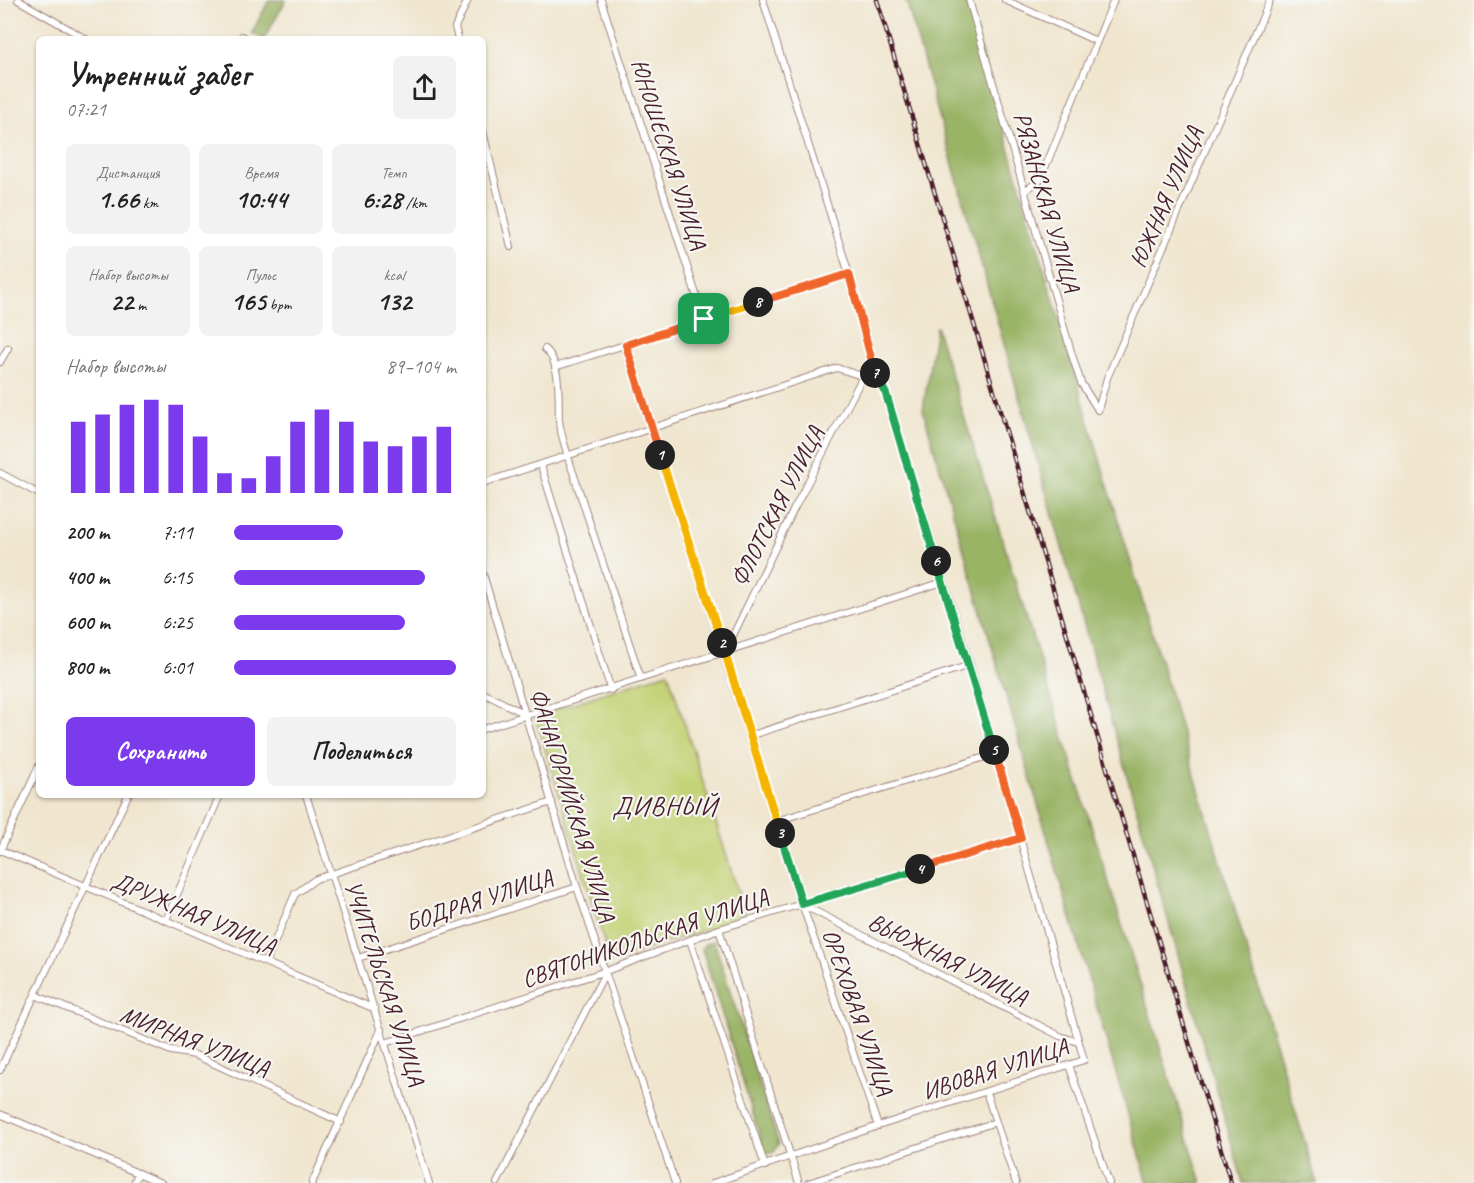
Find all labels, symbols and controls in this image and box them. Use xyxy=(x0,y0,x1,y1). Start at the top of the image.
text: Утренний забег xyxy=(66,53,250,95)
street label: ЮНОШЕСКАЯ УЛИЦА xyxy=(624,55,714,254)
button: share xyxy=(393,56,456,119)
text: 07:21 xyxy=(66,97,106,122)
street label: РЯЗАНСКАЯ УЛИЦА xyxy=(1007,109,1087,296)
street label: ЮЖНАЯ УЛИЦА xyxy=(1123,121,1210,272)
text: Дистанция xyxy=(96,163,160,183)
text: Время xyxy=(244,163,278,183)
text: Темп xyxy=(381,163,407,183)
text: 1.66 xyxy=(98,183,139,216)
text: 10:44 xyxy=(235,183,287,216)
text: 6:28 xyxy=(361,183,402,216)
text: km xyxy=(139,193,158,213)
text: /km xyxy=(402,193,427,213)
text: Набор высоты xyxy=(88,265,168,285)
text: Пульс xyxy=(246,265,276,285)
text: kcal xyxy=(383,265,405,285)
text: 22 xyxy=(110,285,133,318)
text: 165 xyxy=(230,285,266,318)
text: 132 xyxy=(376,285,412,318)
pin: 8 xyxy=(743,287,773,317)
text: 8 xyxy=(754,292,762,312)
pin xyxy=(678,293,729,344)
text: m xyxy=(133,295,146,315)
text: bpm xyxy=(266,295,292,315)
icon: arrive xyxy=(687,302,720,335)
text: Набор высоты xyxy=(66,354,165,379)
text: 89–104 m xyxy=(386,354,456,379)
pin: 7 xyxy=(860,358,890,388)
text: 7 xyxy=(871,363,879,383)
street label: ФЛОТСКАЯ УЛИЦА xyxy=(724,420,831,591)
pin: 1 xyxy=(645,440,675,470)
text: 1 xyxy=(656,445,664,465)
text: 200 m xyxy=(66,520,109,545)
text: 7:11 xyxy=(162,520,193,545)
pin: 6 xyxy=(921,546,951,576)
text: 6 xyxy=(932,551,940,571)
text: 400 m xyxy=(66,565,109,590)
text: 6:15 xyxy=(162,565,193,590)
text: 600 m xyxy=(66,610,110,635)
text: 6:25 xyxy=(162,610,193,635)
pin: 2 xyxy=(707,628,737,658)
text: 2 xyxy=(718,633,726,653)
text: 800 m xyxy=(66,655,109,680)
text: 6:01 xyxy=(162,655,193,680)
street label: ФАНАГОРИЙСКАЯ УЛИЦА xyxy=(523,685,623,926)
button: Сохранить xyxy=(66,717,255,786)
button: Поделиться xyxy=(267,717,456,786)
pin: 5 xyxy=(979,735,1009,765)
text: 5 xyxy=(991,740,997,760)
district label: ДИВНЫЙ xyxy=(612,790,721,823)
pin: 3 xyxy=(765,818,795,848)
text: 3 xyxy=(776,823,784,843)
pin: 4 xyxy=(905,854,935,884)
text: 4 xyxy=(916,859,924,879)
street label: БОДРАЯ УЛИЦА xyxy=(402,862,557,938)
street label: ДРУЖНАЯ УЛИЦА xyxy=(108,865,281,961)
street label: УЧИТЕЛЬСКАЯ УЛИЦА xyxy=(338,877,432,1090)
street label: СВЯТОНИКОЛЬСКАЯ УЛИЦА xyxy=(518,881,773,994)
street label: ВЬЮЖНАЯ УЛИЦА xyxy=(863,906,1034,1013)
street label: ОРЕХОВАЯ УЛИЦА xyxy=(816,925,901,1100)
street label: МИРНАЯ УЛИЦА xyxy=(116,999,275,1083)
street label: ИВОВАЯ УЛИЦА xyxy=(918,1031,1073,1107)

